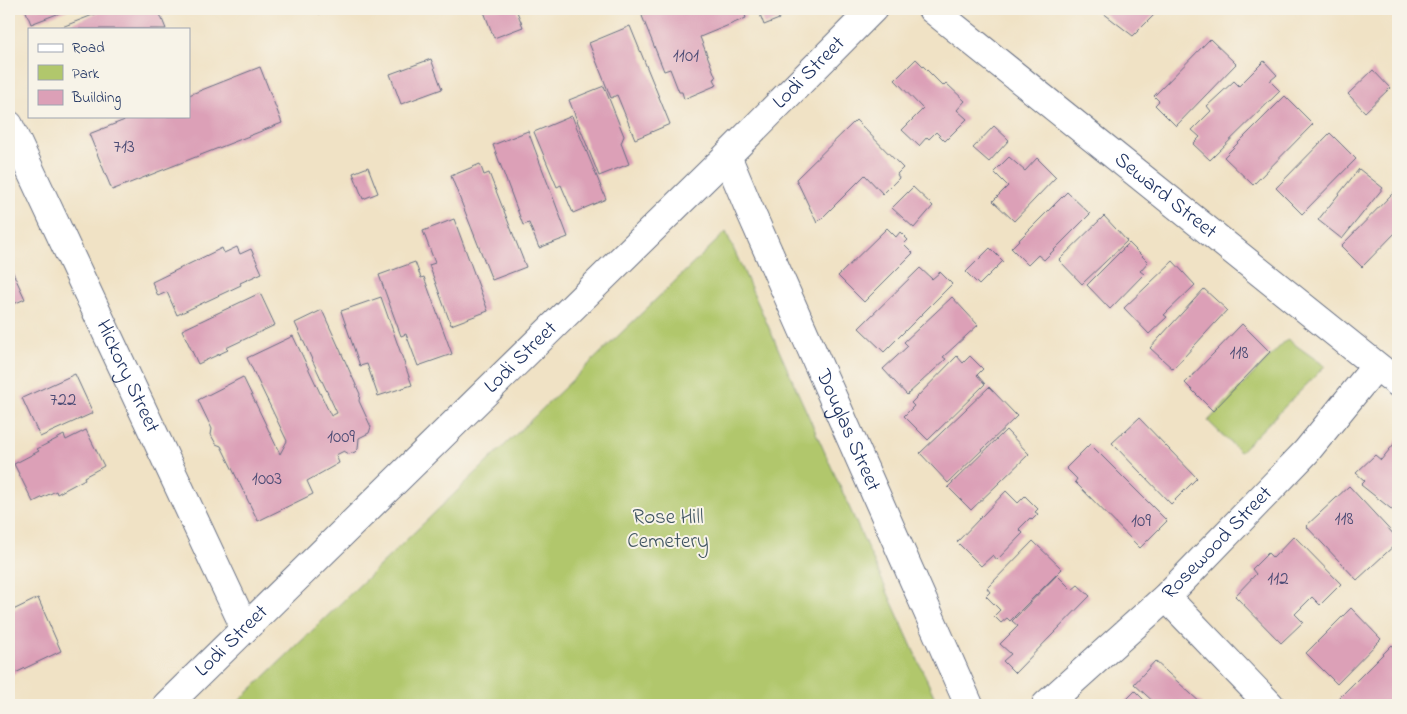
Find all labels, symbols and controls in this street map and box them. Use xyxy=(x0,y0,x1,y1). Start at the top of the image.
legend xyxy=(28,28,190,118)
street label: Lodi Street xyxy=(766,30,853,117)
text: Road xyxy=(72,37,105,59)
house number: 1101 xyxy=(673,43,699,70)
text: Park xyxy=(72,63,100,85)
text: Building xyxy=(71,87,121,110)
house number: 713 xyxy=(113,134,135,161)
street label: Seward Street xyxy=(1107,145,1223,247)
street label: Hickory Street xyxy=(88,315,167,438)
street label: Lodi Street xyxy=(478,315,565,401)
house number: 118 xyxy=(1229,340,1249,367)
street label: Douglas Street xyxy=(807,364,888,497)
house number: 722 xyxy=(50,387,76,414)
house number: 1009 xyxy=(327,424,355,451)
house number: 1003 xyxy=(252,466,282,493)
street label: Rosewood Street xyxy=(1156,480,1280,607)
park label: Rose Hill Cemetery xyxy=(627,503,709,559)
house number: 118 xyxy=(1334,506,1354,533)
house number: 109 xyxy=(1131,508,1151,535)
house number: 112 xyxy=(1267,566,1289,593)
street label: Lodi Street xyxy=(188,598,276,684)

